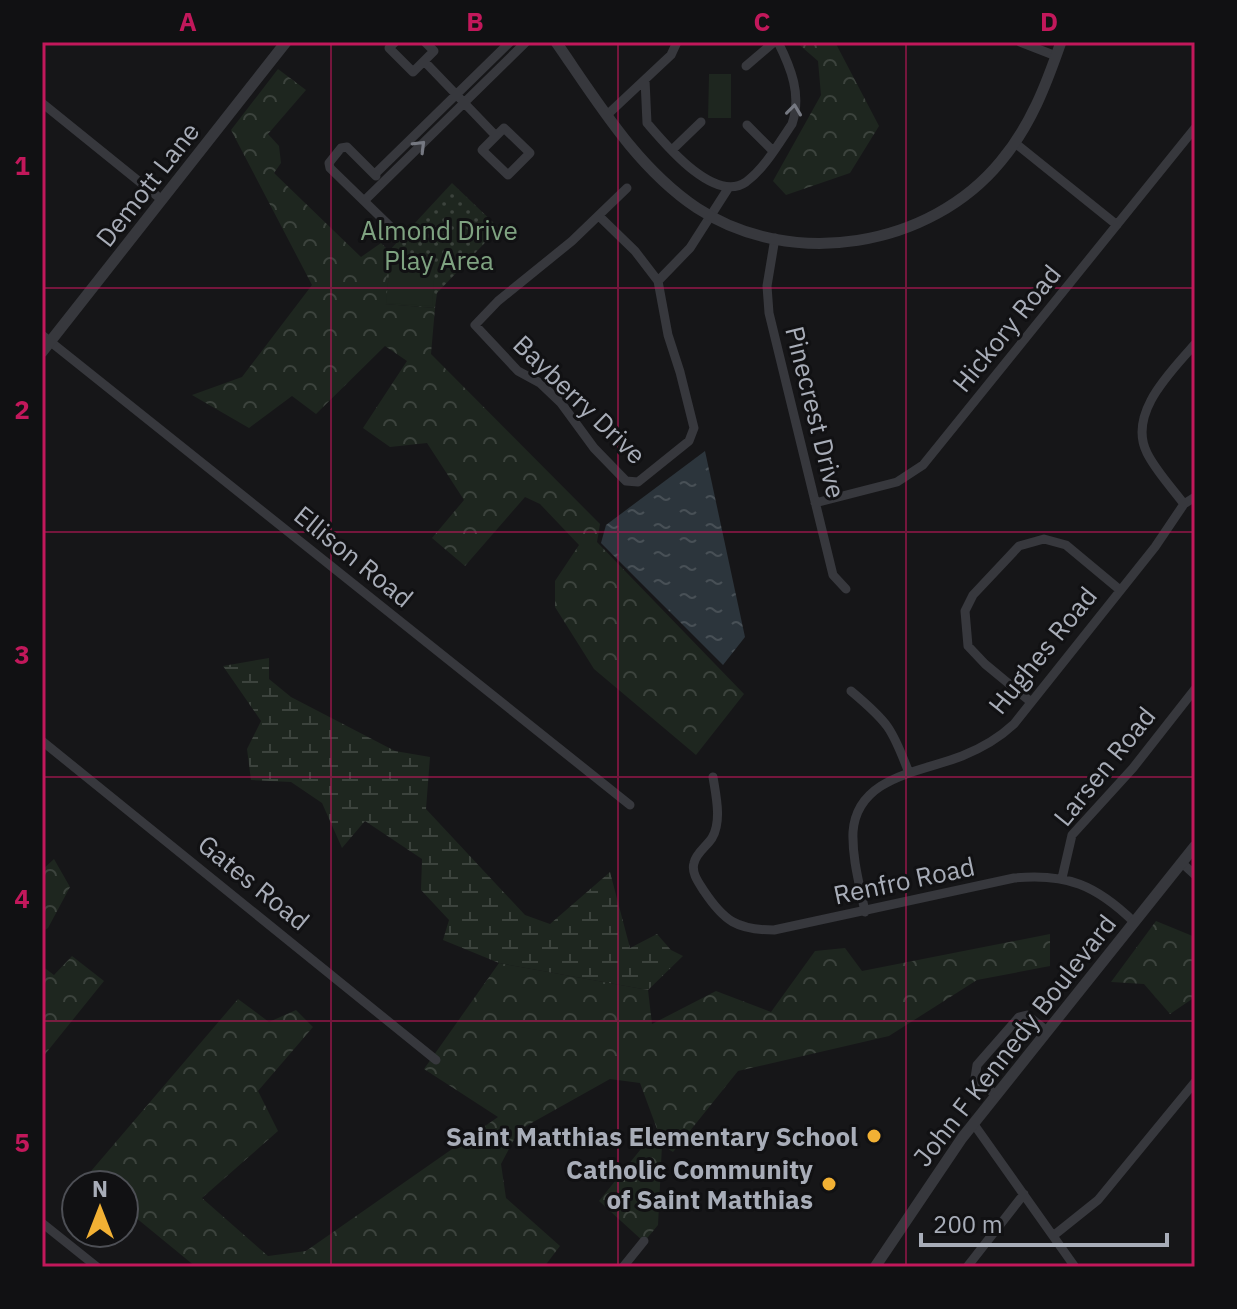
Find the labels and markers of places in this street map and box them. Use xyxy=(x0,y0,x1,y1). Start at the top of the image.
place label: Saint Matthias Elementary School xyxy=(446,1119,858,1153)
marker: Saint Matthias Elementary School xyxy=(865,1127,883,1145)
place label: Catholic Community of Saint Matthias xyxy=(566,1152,813,1216)
marker: Catholic Community of Saint Matthias xyxy=(820,1175,838,1193)

